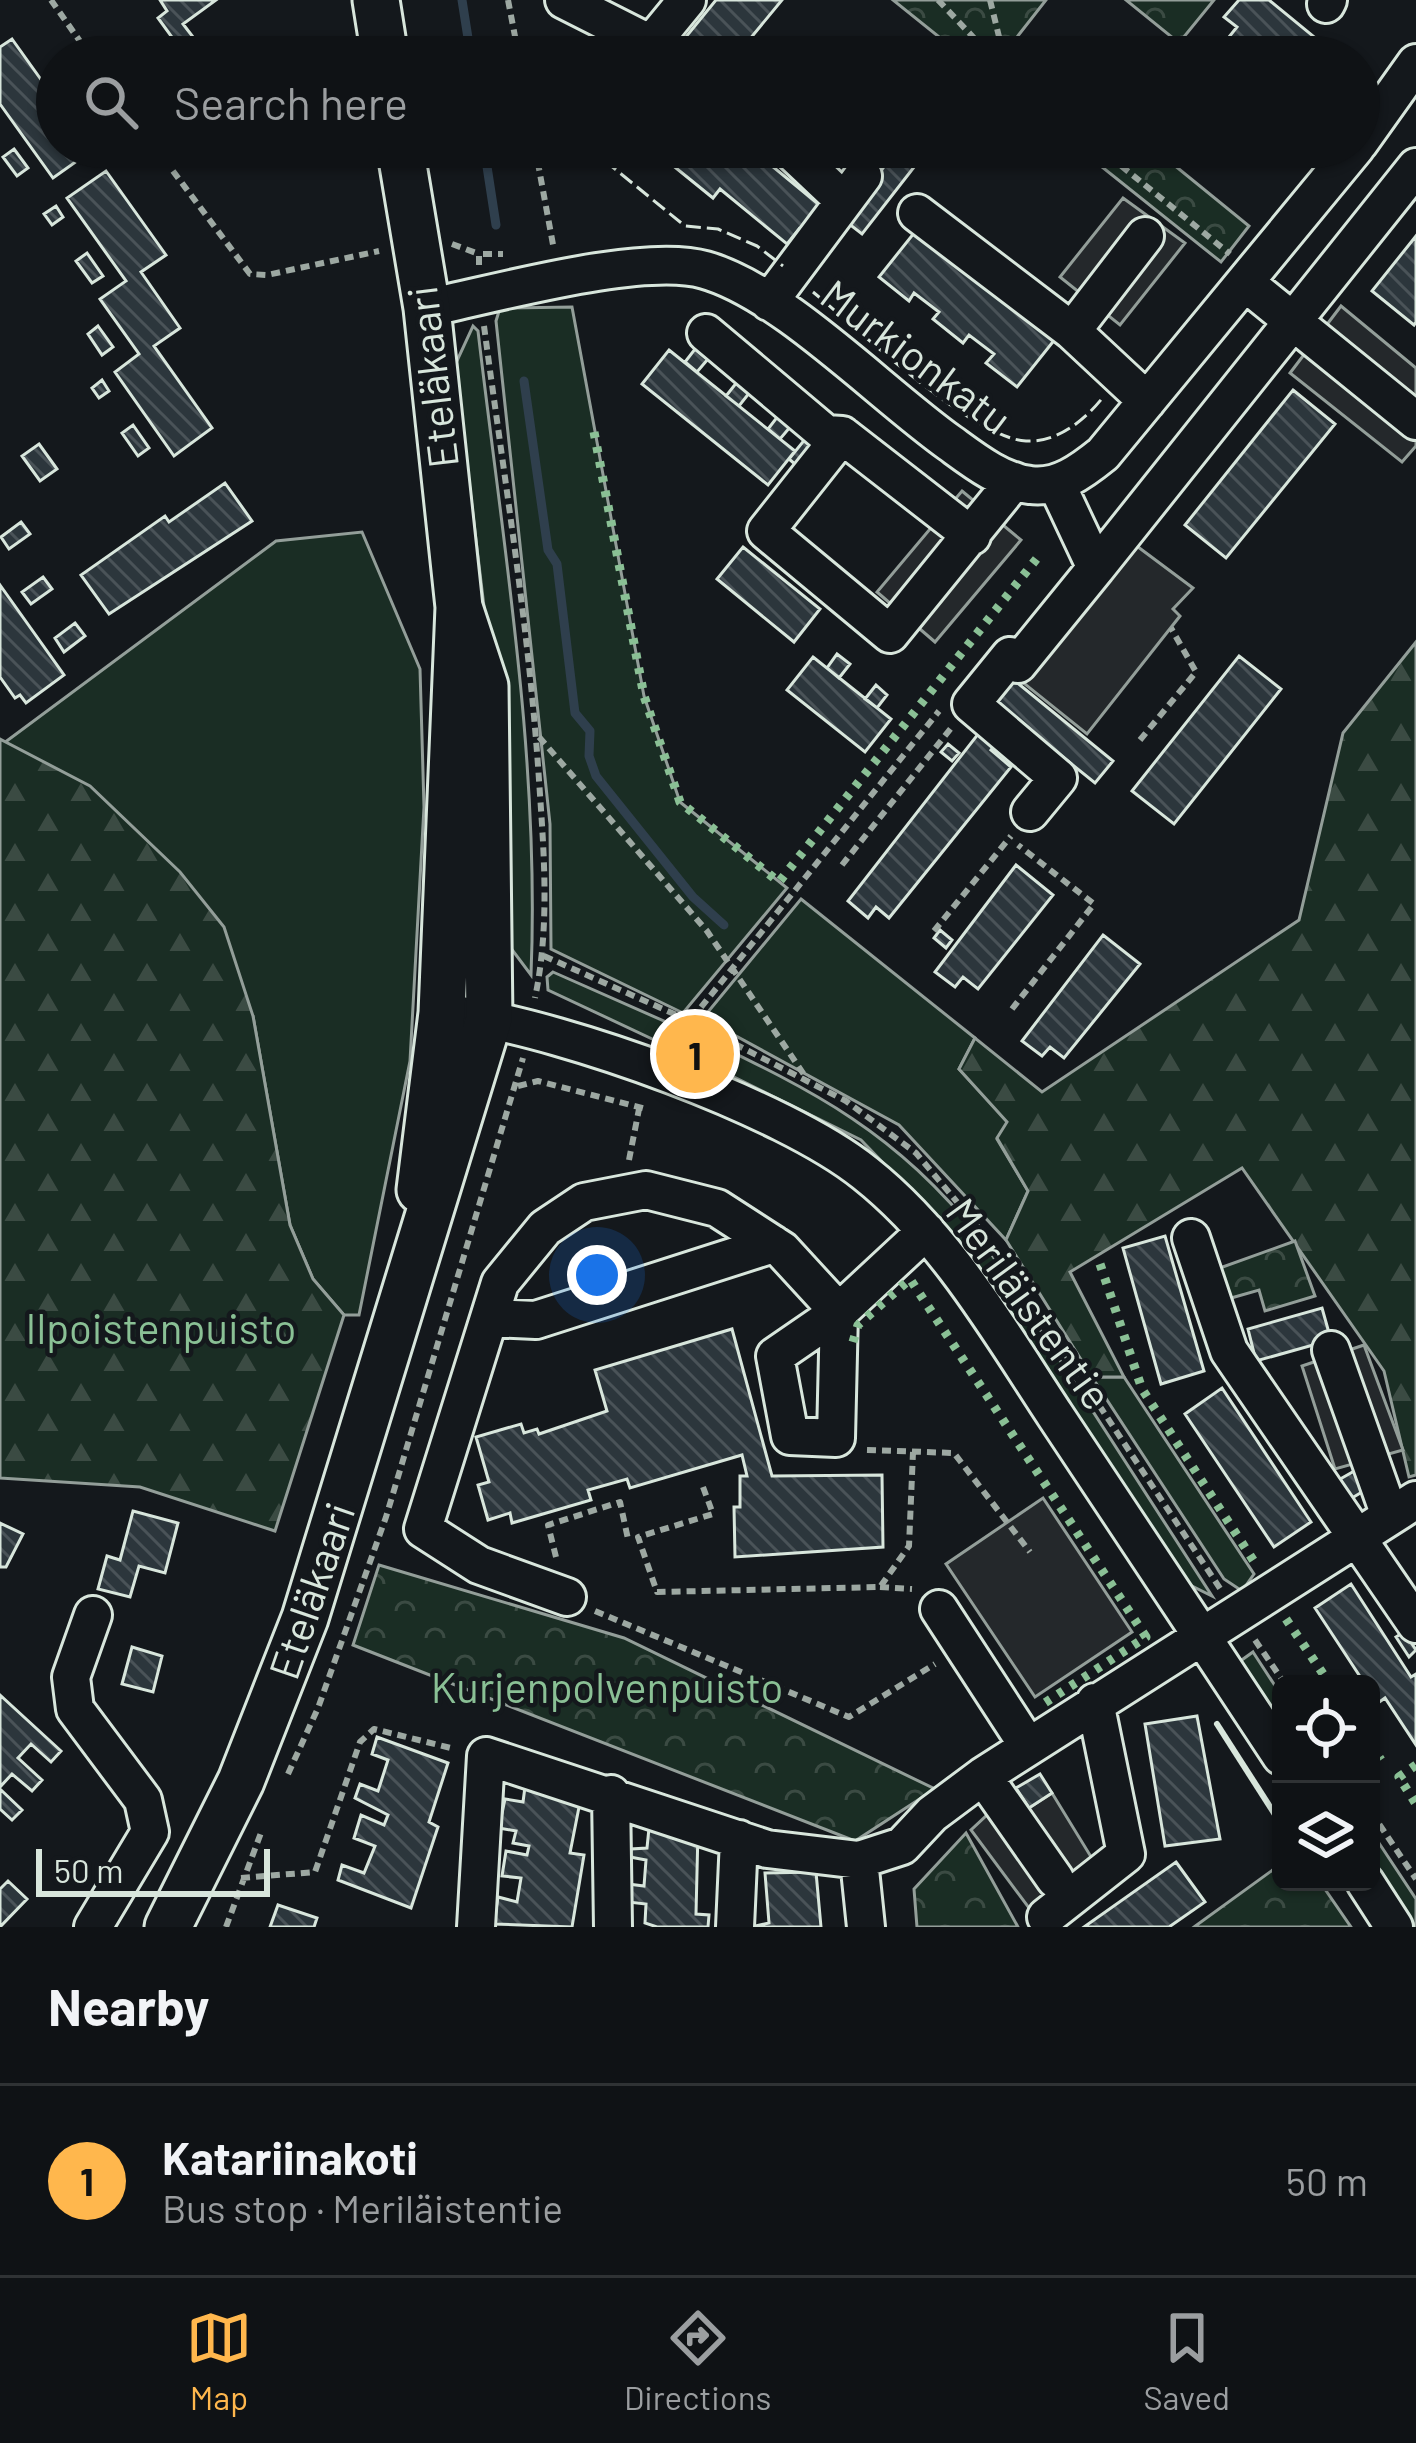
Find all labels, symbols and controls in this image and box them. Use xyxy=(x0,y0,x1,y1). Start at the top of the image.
search box xyxy=(36,36,1380,168)
icon: search xyxy=(78,69,144,135)
text: Search here xyxy=(174,75,408,129)
street label: Murkionkatu xyxy=(812,268,1022,443)
street label: Eteläkaari xyxy=(395,283,467,471)
pin: 1 xyxy=(656,1009,734,1099)
street label: Meriläistentie xyxy=(937,1188,1124,1418)
your location xyxy=(567,1245,627,1305)
park label: Ilpoistenpuisto xyxy=(26,1302,296,1353)
street label: Eteläkaari xyxy=(257,1496,364,1685)
park label: Kurjenpolvenpuisto xyxy=(431,1661,783,1712)
map controls xyxy=(1272,1675,1380,1891)
button: locate xyxy=(1272,1675,1380,1783)
button: layers xyxy=(1272,1783,1380,1891)
scale bar xyxy=(36,1843,270,1896)
text: 50 m xyxy=(54,1850,124,1890)
text: Nearby xyxy=(48,1975,209,2036)
text: Katariinakoti xyxy=(162,2130,418,2184)
text: 1 xyxy=(80,2157,94,2204)
text: 50 m xyxy=(1286,2157,1368,2204)
text: Bus stop · Meriläistentie xyxy=(162,2184,563,2231)
tab: Map xyxy=(186,2305,252,2417)
tab: Directions xyxy=(624,2305,771,2417)
tab: Saved xyxy=(1143,2305,1230,2417)

